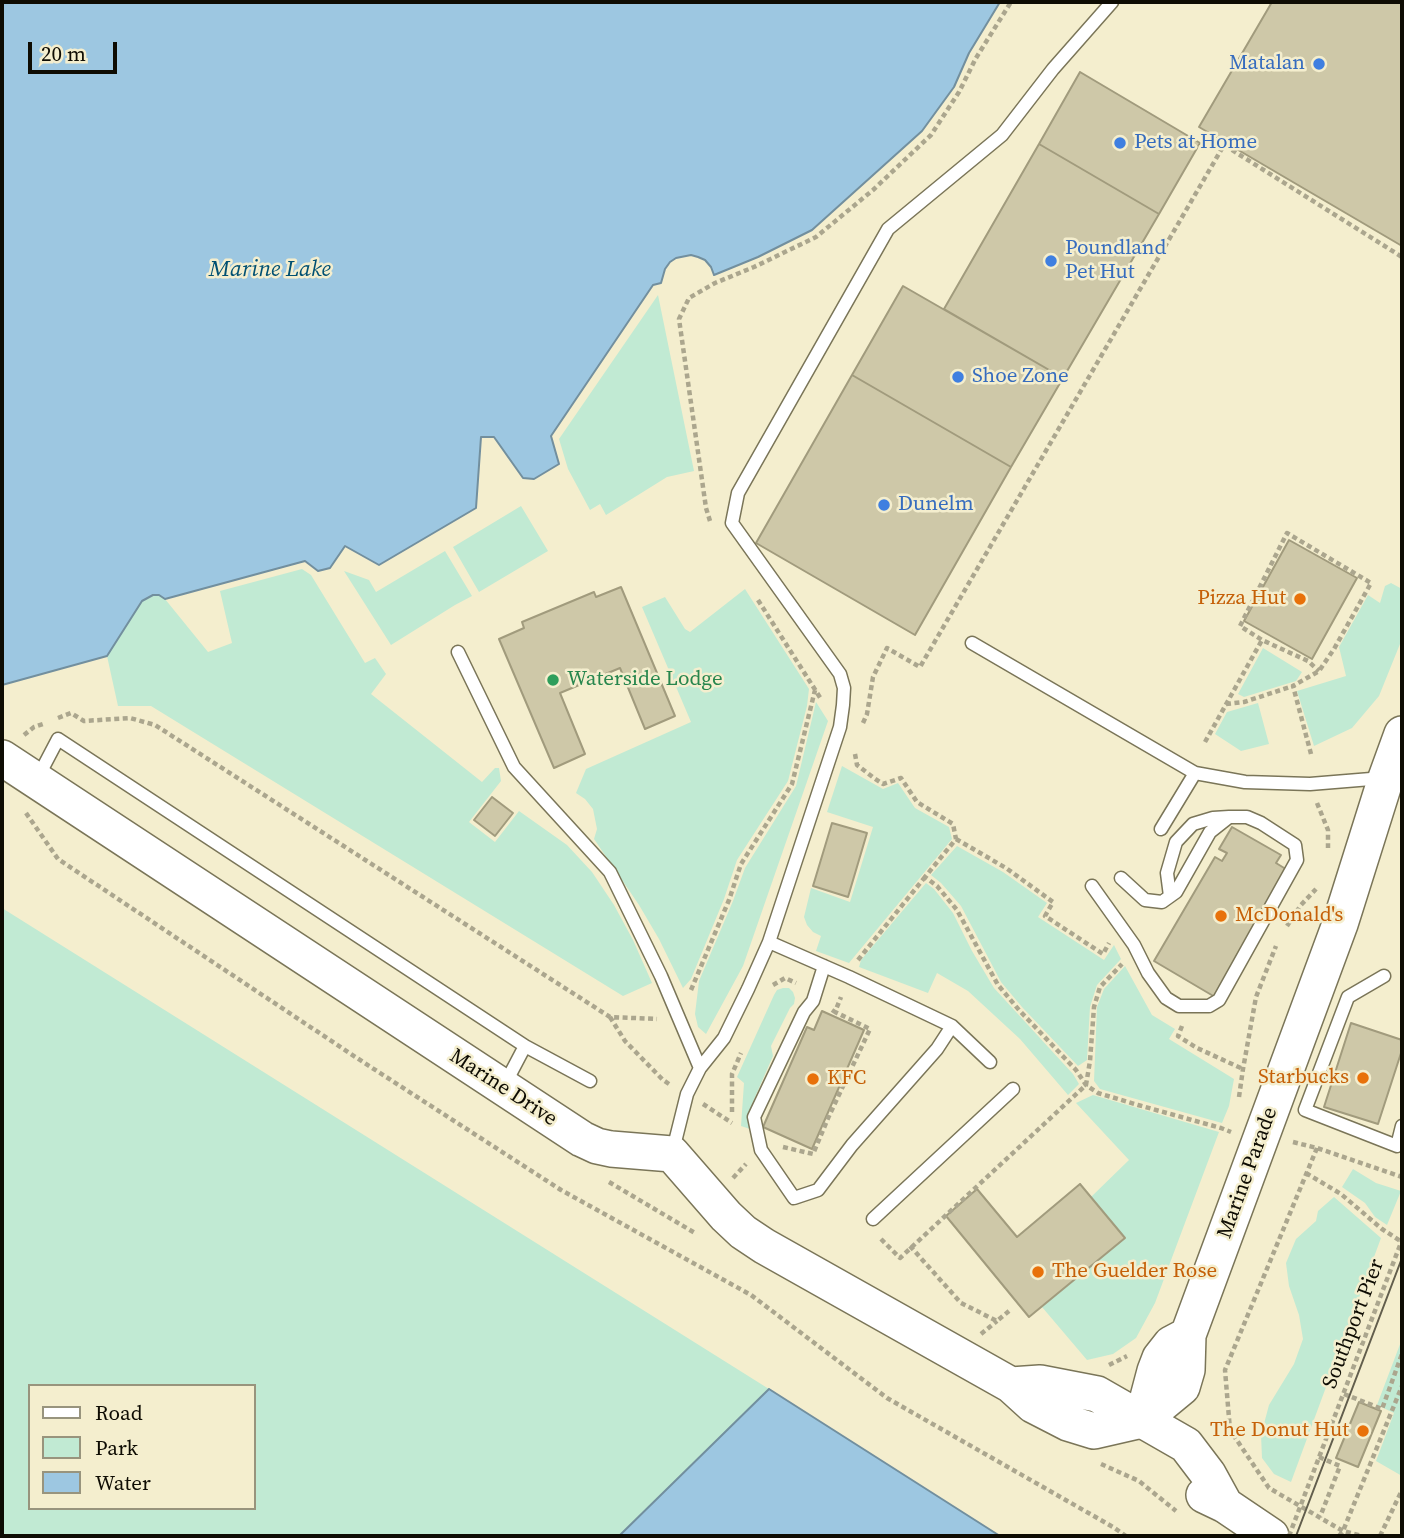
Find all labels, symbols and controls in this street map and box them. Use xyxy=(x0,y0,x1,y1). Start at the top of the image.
scale bar xyxy=(32,28,121,72)
text: 20 m xyxy=(41,39,86,68)
place label: Matalan xyxy=(1229,51,1305,77)
marker: Matalan xyxy=(1311,56,1327,72)
place label: Pets at Home xyxy=(1134,130,1257,156)
marker: Pets at Home xyxy=(1112,135,1128,151)
place label: Poundland Pet Hut xyxy=(1065,236,1166,286)
marker: Poundland Pet Hut xyxy=(1043,253,1059,269)
water label: Marine Lake xyxy=(209,256,331,284)
place label: Shoe Zone xyxy=(972,364,1069,390)
marker: Shoe Zone xyxy=(950,369,966,385)
place label: Dunelm xyxy=(898,492,974,518)
marker: Dunelm xyxy=(876,497,892,513)
place label: Pizza Hut xyxy=(1197,586,1286,612)
marker: Pizza Hut xyxy=(1292,591,1308,607)
place label: Waterside Lodge xyxy=(567,667,723,693)
marker: Waterside Lodge xyxy=(545,672,561,688)
place label: McDonald's xyxy=(1235,903,1343,929)
marker: McDonald's xyxy=(1213,908,1229,924)
street label: Marine Drive xyxy=(444,1044,562,1132)
place label: Starbucks xyxy=(1258,1065,1349,1091)
place label: KFC xyxy=(827,1066,866,1092)
marker: Starbucks xyxy=(1355,1070,1371,1086)
marker: KFC xyxy=(805,1071,821,1087)
street label: Marine Parade xyxy=(1213,1104,1283,1242)
street label: Southport Pier xyxy=(1318,1256,1390,1392)
place label: The Guelder Rose xyxy=(1052,1259,1217,1285)
marker: The Guelder Rose xyxy=(1030,1264,1046,1280)
legend xyxy=(28,1384,256,1510)
text: Road xyxy=(95,1398,143,1427)
place label: The Donut Hut xyxy=(1210,1418,1349,1444)
marker: The Donut Hut xyxy=(1355,1423,1371,1439)
text: Park xyxy=(95,1433,138,1462)
text: Water xyxy=(95,1468,151,1497)

